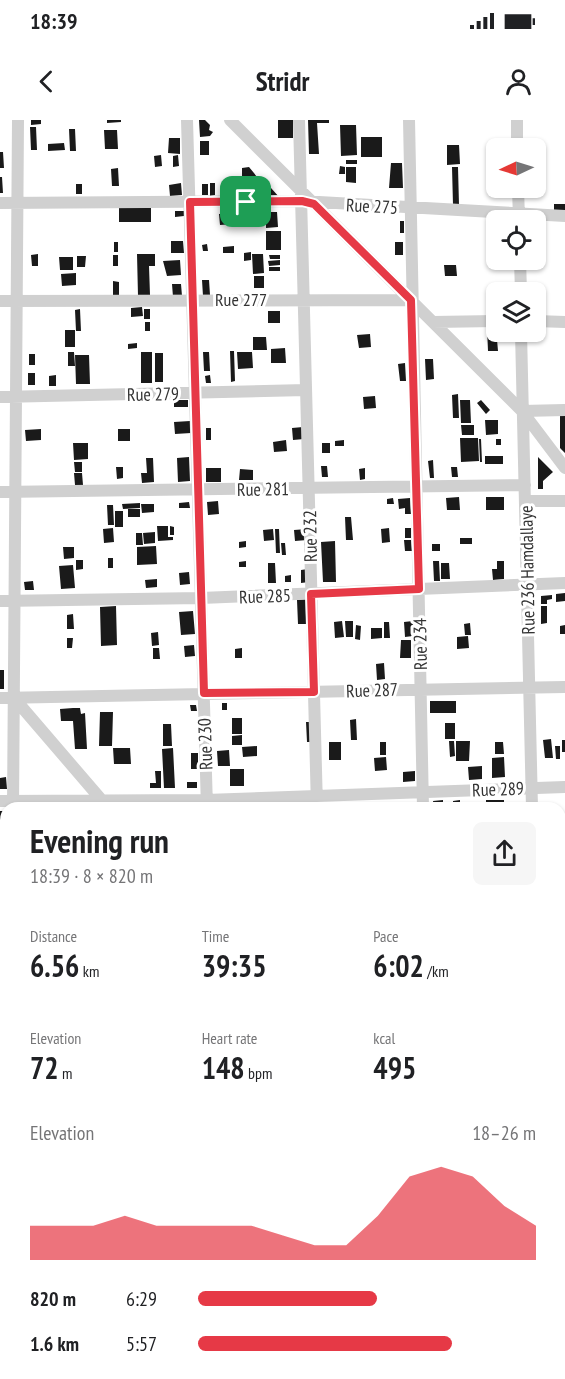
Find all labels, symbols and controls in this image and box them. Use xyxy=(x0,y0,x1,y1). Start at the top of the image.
text: 18:39 xyxy=(30,7,78,35)
text: Stridr xyxy=(256,64,309,98)
icon: back xyxy=(30,65,63,98)
icon: person xyxy=(502,65,535,98)
north arrow xyxy=(486,138,546,198)
map controls xyxy=(486,138,546,342)
pin xyxy=(220,176,271,227)
icon: arrive xyxy=(229,185,262,218)
street label: Rue 275 xyxy=(345,193,399,219)
button: locate xyxy=(486,210,546,270)
button: layers xyxy=(486,282,546,342)
street label: Rue 277 xyxy=(215,288,267,311)
street label: Rue 279 xyxy=(127,382,179,406)
street label: Rue 281 xyxy=(237,477,289,501)
street label: Rue 236 Hamdallaye xyxy=(514,505,540,635)
street label: Rue 232 xyxy=(298,510,322,562)
street label: Rue 285 xyxy=(239,584,291,608)
street label: Rue 234 xyxy=(408,618,432,670)
street label: Rue 287 xyxy=(346,678,398,702)
street label: Rue 230 xyxy=(193,718,217,770)
street label: Rue 289 xyxy=(472,777,524,801)
text: Evening run xyxy=(30,819,169,862)
button: share xyxy=(473,822,536,885)
text: 18:39 · 8 × 820 m xyxy=(30,863,153,889)
text: Distance xyxy=(30,926,77,946)
text: Time xyxy=(202,926,229,946)
text: Pace xyxy=(373,926,399,946)
text: 6.56 xyxy=(30,946,79,985)
text: 39:35 xyxy=(202,946,267,985)
text: 6:02 xyxy=(373,946,424,985)
text: km xyxy=(79,961,99,981)
text: /km xyxy=(424,961,449,981)
text: Elevation xyxy=(30,1028,81,1048)
text: Heart rate xyxy=(202,1028,257,1048)
text: kcal xyxy=(373,1028,395,1048)
text: 72 xyxy=(30,1048,59,1087)
text: 148 xyxy=(202,1048,245,1087)
text: 495 xyxy=(373,1048,416,1087)
text: m xyxy=(59,1063,73,1083)
text: bpm xyxy=(245,1063,272,1083)
text: Elevation xyxy=(30,1120,94,1146)
text: 18–26 m xyxy=(472,1120,536,1146)
text: 820 m xyxy=(30,1286,76,1312)
text: 6:29 xyxy=(126,1286,157,1312)
text: 1.6 km xyxy=(30,1331,79,1357)
text: 5:57 xyxy=(126,1331,157,1357)

